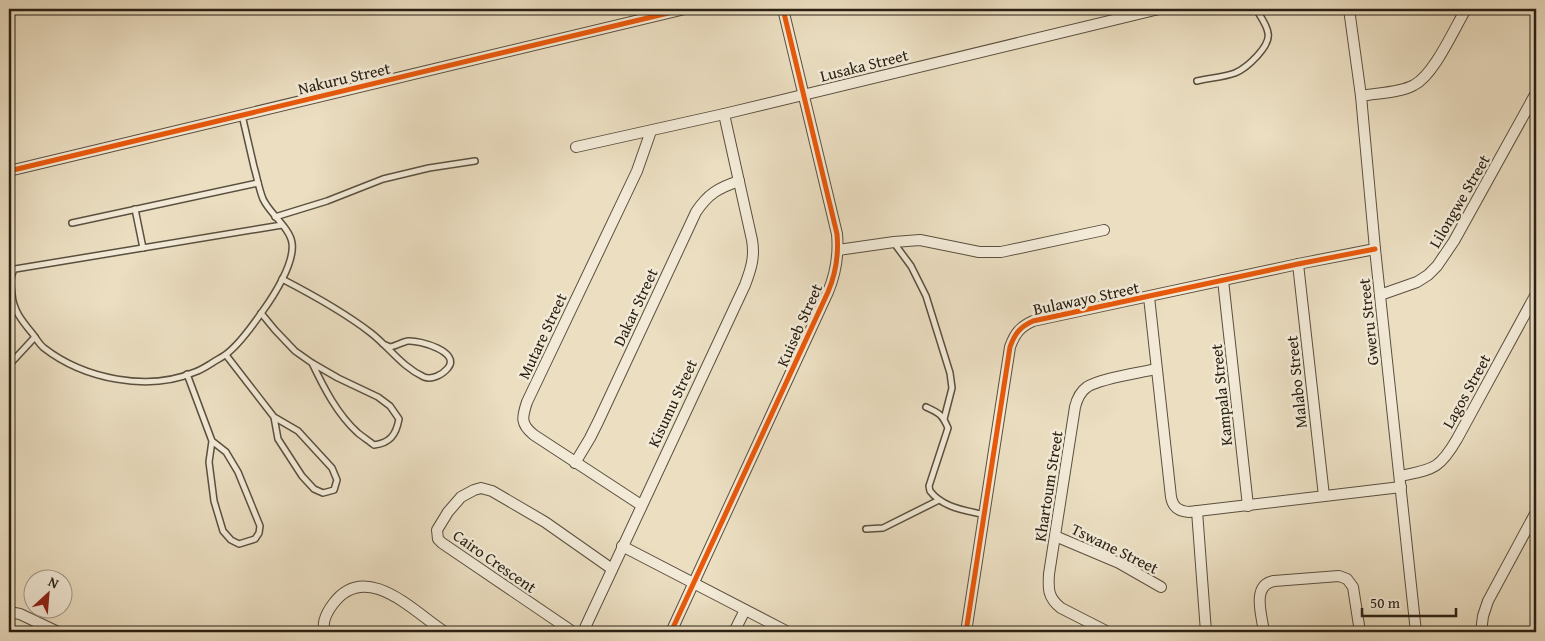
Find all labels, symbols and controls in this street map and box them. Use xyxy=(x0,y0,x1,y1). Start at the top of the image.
street label: Lusaka Street xyxy=(817,42,911,88)
street label: Nakuru Street xyxy=(295,56,393,100)
street label: Lilongwe Street xyxy=(1422,149,1496,252)
street label: Dakar Street xyxy=(606,264,664,350)
street label: Bulawayo Street xyxy=(1031,275,1142,321)
street label: Gweru Street xyxy=(1351,277,1384,367)
street label: Kuiseb Street xyxy=(770,279,828,370)
street label: Mutare Street xyxy=(512,289,573,383)
street label: Malabo Street xyxy=(1279,334,1313,430)
street label: Kampala Street xyxy=(1204,343,1238,447)
street label: Lagos Street xyxy=(1436,349,1497,433)
street label: Kisumu Street xyxy=(641,355,703,451)
street label: Khartoum Street xyxy=(1027,428,1069,543)
street label: Tswane Street xyxy=(1067,517,1163,580)
street label: Cairo Crescent xyxy=(448,523,542,599)
north arrow xyxy=(22,568,72,618)
text: N xyxy=(45,571,63,594)
scale bar xyxy=(1362,586,1456,618)
text: 50 m xyxy=(1370,592,1401,613)

